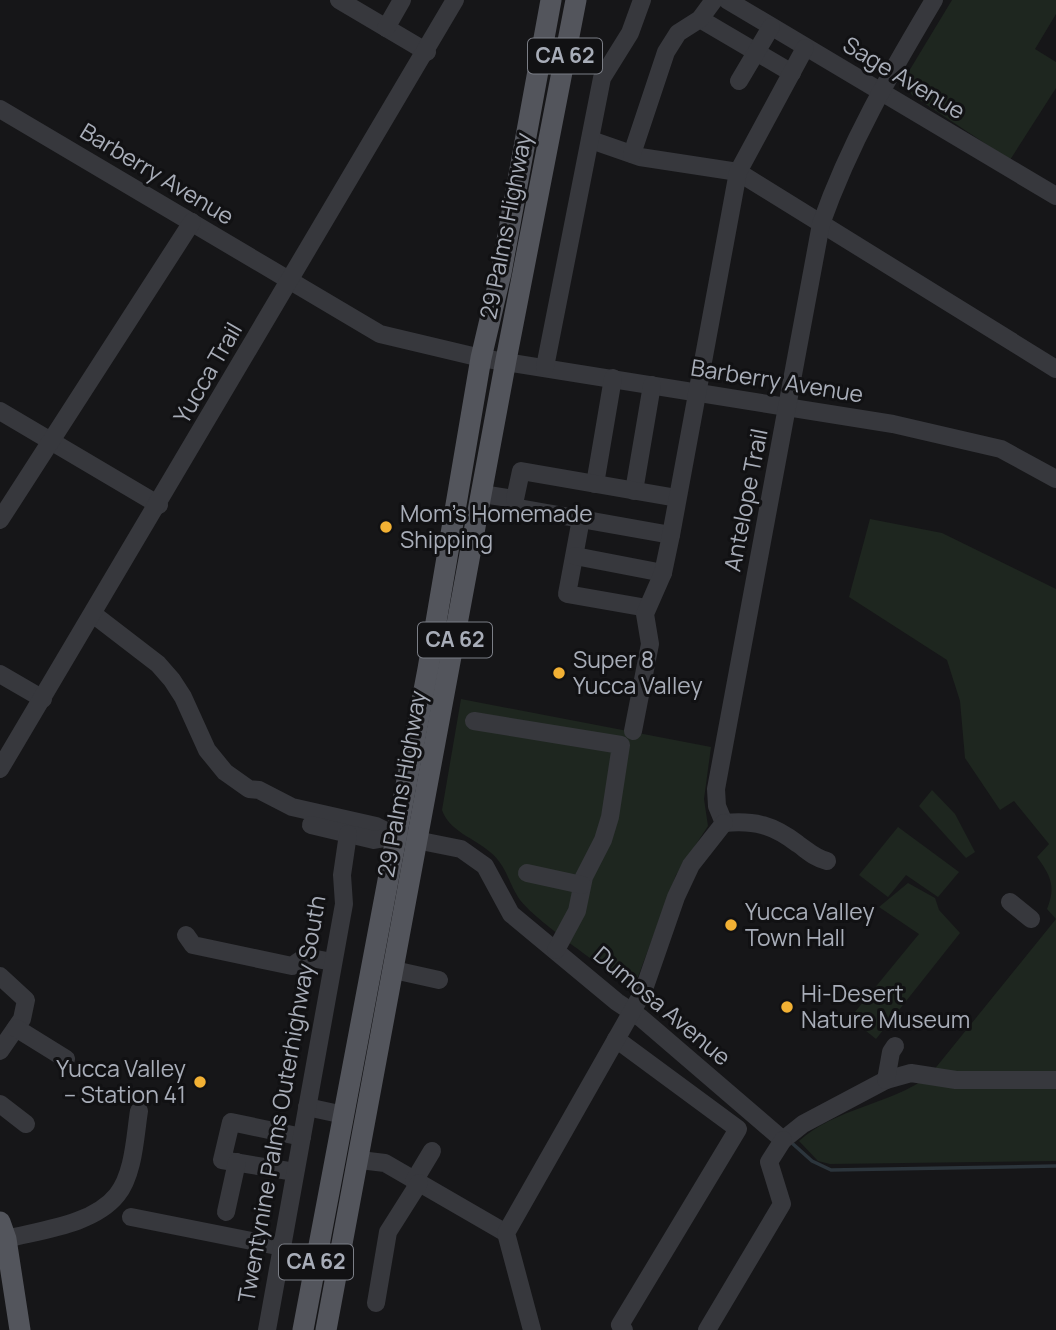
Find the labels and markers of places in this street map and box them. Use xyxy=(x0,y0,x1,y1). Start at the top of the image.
place label: Mom's Homemade Shipping xyxy=(400,497,593,555)
marker: Mom's Homemade Shipping xyxy=(378,519,394,535)
place label: Super 8 Yucca Valley xyxy=(573,643,703,701)
marker: Super 8 Yucca Valley xyxy=(551,665,567,681)
place label: Yucca Valley Town Hall xyxy=(745,895,875,953)
marker: Yucca Valley Town Hall xyxy=(723,917,739,933)
place label: Hi-Desert Nature Museum xyxy=(801,977,970,1035)
marker: Hi-Desert Nature Museum xyxy=(779,999,795,1015)
place label: Yucca Valley – Station 41 xyxy=(56,1052,186,1110)
marker: Yucca Valley – Station 41 xyxy=(192,1074,208,1090)

